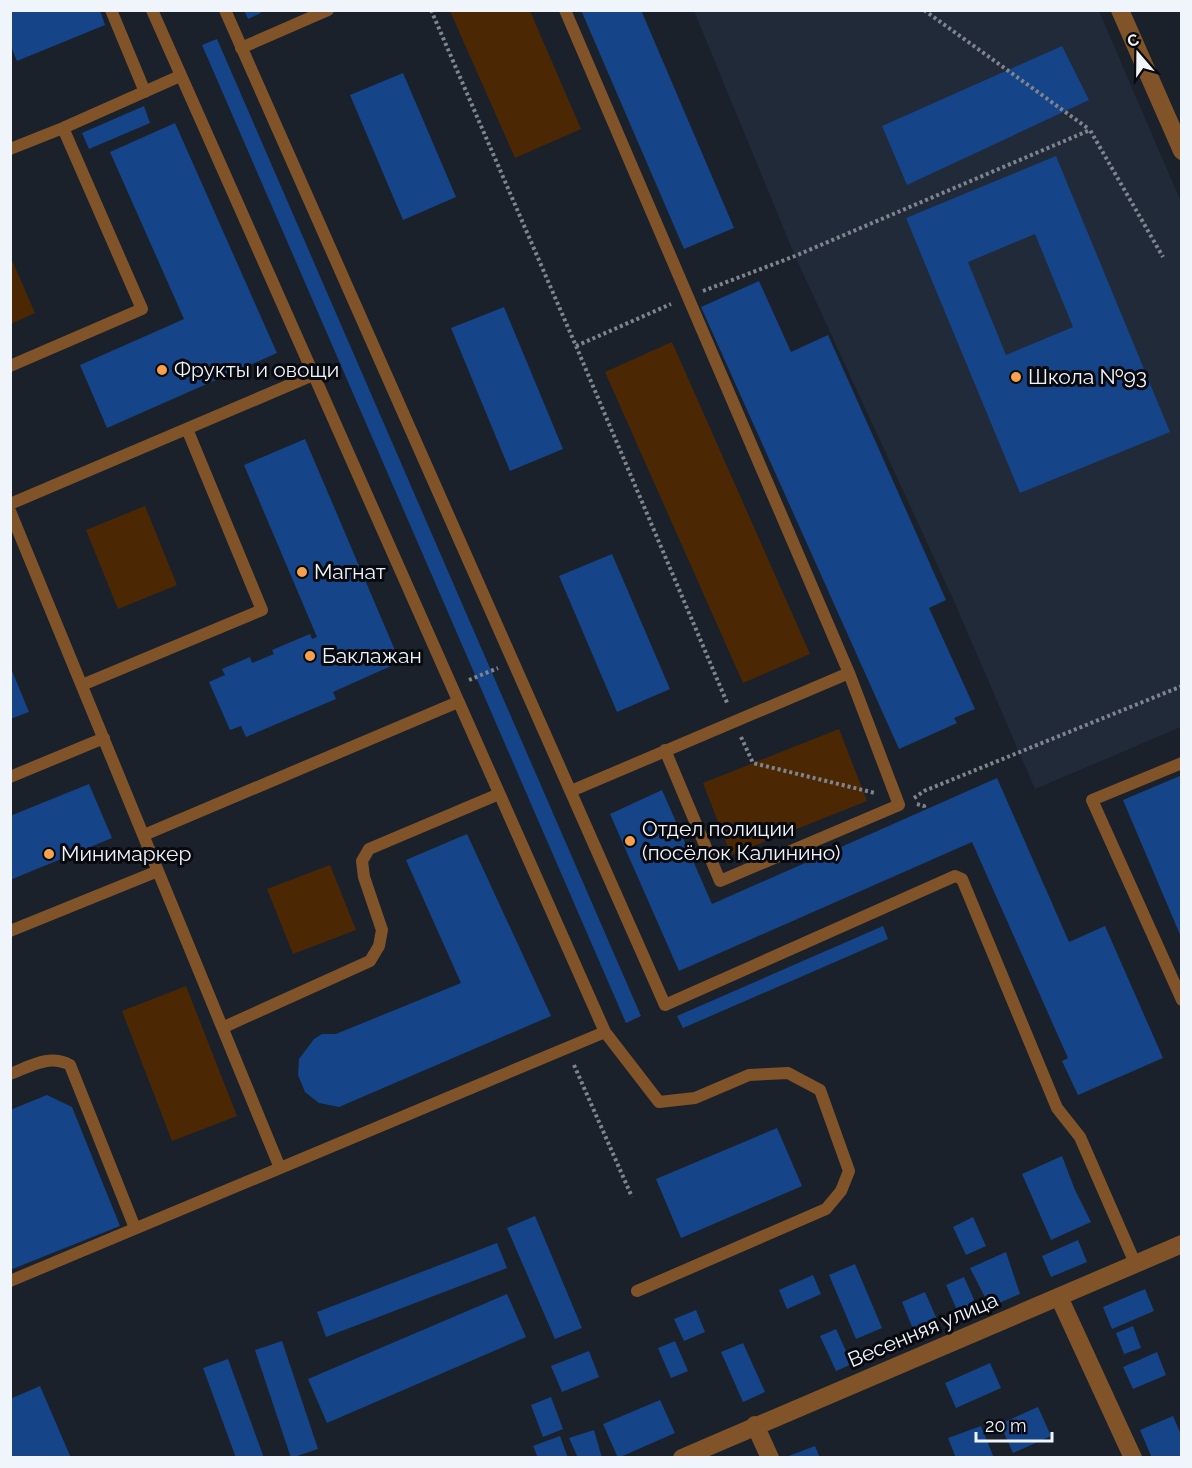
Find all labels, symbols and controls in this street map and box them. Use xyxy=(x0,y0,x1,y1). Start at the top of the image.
north arrow xyxy=(1108,24,1168,84)
text: С xyxy=(1125,30,1141,51)
place label: Фрукты и овощи xyxy=(174,357,339,382)
marker: Фрукты и овощи xyxy=(155,363,169,377)
place label: Школа №93 xyxy=(1028,364,1147,389)
marker: Школа №93 xyxy=(1009,370,1023,384)
place label: Магнат xyxy=(314,559,386,584)
marker: Магнат xyxy=(295,565,309,579)
place label: Баклажан xyxy=(322,643,422,668)
marker: Баклажан xyxy=(303,649,317,663)
place label: Отдел полиции (посёлок Калинино) xyxy=(642,816,840,865)
marker: Отдел полиции (посёлок Калинино) xyxy=(623,834,637,848)
place label: Минимаркер xyxy=(61,841,191,866)
marker: Минимаркер xyxy=(42,847,56,861)
street label: Весенняя улица xyxy=(844,1287,1002,1372)
scale bar xyxy=(976,1405,1052,1443)
text: 20 m xyxy=(985,1415,1027,1436)

